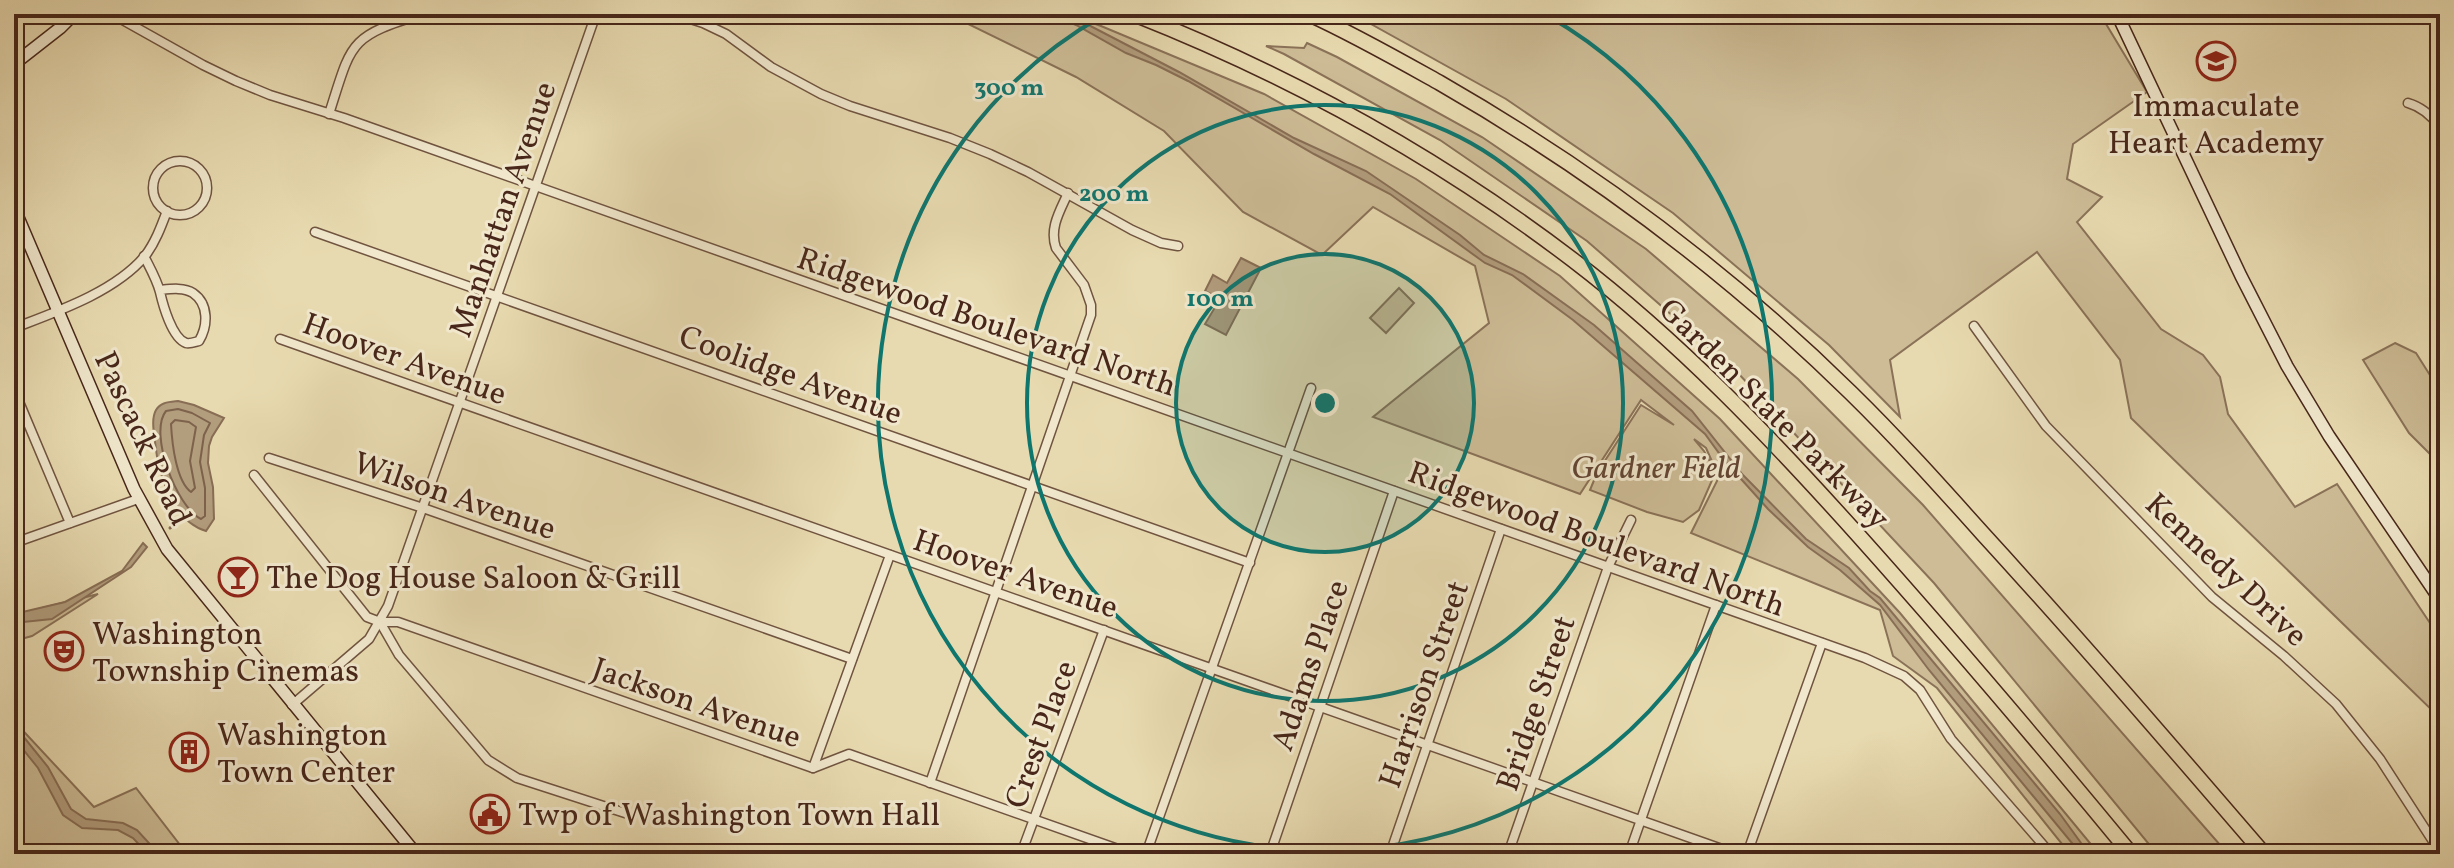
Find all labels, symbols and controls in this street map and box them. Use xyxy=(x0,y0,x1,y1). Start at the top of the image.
school or university icon: Immaculate Heart Academy xyxy=(2195,40,2237,82)
text: 300 m xyxy=(974,72,1044,106)
street label: Manhattan Avenue xyxy=(440,76,569,344)
place label: Immaculate Heart Academy xyxy=(2108,86,2324,167)
text: 200 m xyxy=(1079,178,1149,212)
street label: Ridgewood Boulevard North xyxy=(791,238,1181,409)
text: 100 m xyxy=(1186,283,1254,317)
street label: Garden State Parkway xyxy=(1647,290,1898,541)
street label: Hoover Avenue xyxy=(296,304,512,418)
street label: Coolidge Avenue xyxy=(672,316,908,438)
street label: Pascack Road xyxy=(82,345,201,534)
centre of rings xyxy=(1311,389,1339,417)
street label: Wilson Avenue xyxy=(347,443,561,553)
park label: Gardner Field xyxy=(1571,448,1741,492)
street label: Ridgewood Boulevard North xyxy=(1401,452,1791,630)
street label: Kennedy Drive xyxy=(2134,484,2316,658)
street label: Hoover Avenue xyxy=(907,520,1123,631)
bar icon: The Dog House Saloon & Grill xyxy=(217,556,259,598)
place label: The Dog House Saloon & Grill xyxy=(266,558,681,602)
street label: Adams Place xyxy=(1262,575,1362,757)
street label: Harrison Street xyxy=(1370,575,1482,795)
street label: Bridge Street xyxy=(1487,610,1588,798)
place label: Washington Township Cinemas xyxy=(92,614,359,695)
theatre icon: Washington Township Cinemas xyxy=(43,630,85,672)
street label: Jackson Avenue xyxy=(586,648,806,761)
street label: Crest Place xyxy=(996,655,1090,815)
place label: Washington Town Center xyxy=(217,715,395,796)
building icon: Washington Town Center xyxy=(168,731,210,773)
public building icon: Twp of Washington Town Hall xyxy=(469,793,511,835)
place label: Twp of Washington Town Hall xyxy=(518,795,940,839)

